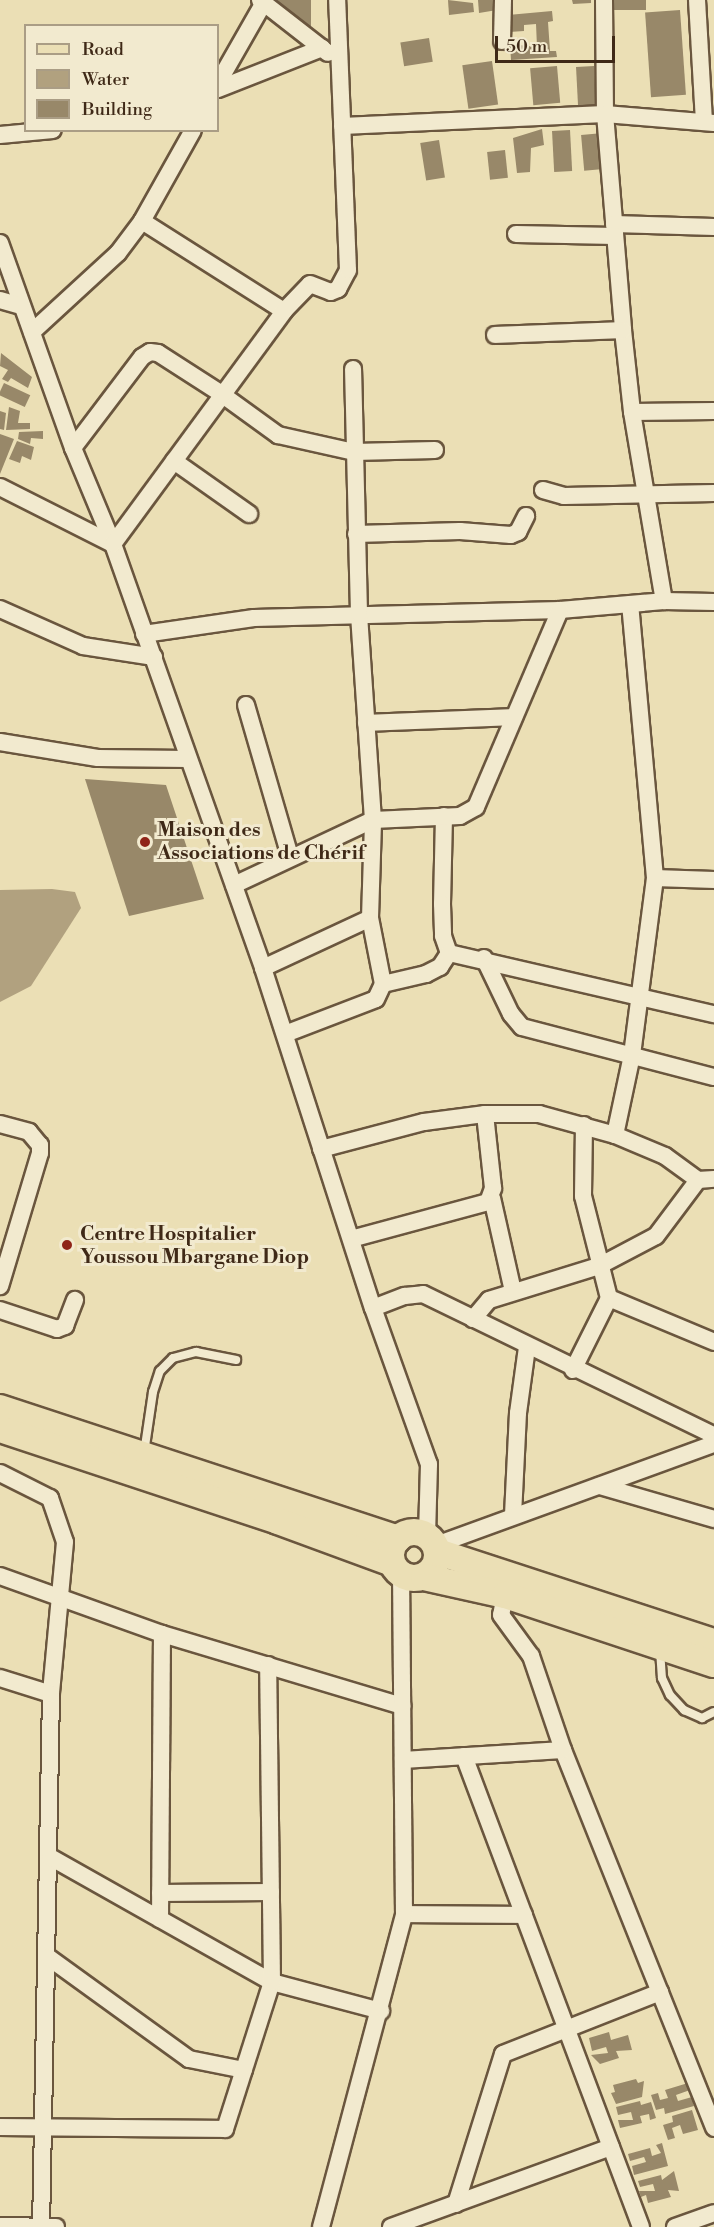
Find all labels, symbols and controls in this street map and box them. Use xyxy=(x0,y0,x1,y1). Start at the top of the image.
legend xyxy=(24,24,219,132)
scale bar xyxy=(498,24,618,62)
text: 50 m xyxy=(506,35,547,58)
text: Road xyxy=(82,38,124,61)
text: Water xyxy=(82,68,129,91)
text: Building xyxy=(82,98,152,121)
place label: Maison des Associations de Chérif xyxy=(157,819,365,866)
marker: Maison des Associations de Chérif xyxy=(138,835,152,849)
place label: Centre Hospitalier Youssou Mbargane Diop xyxy=(80,1222,309,1269)
marker: Centre Hospitalier Youssou Mbargane Diop xyxy=(58,1236,76,1254)

